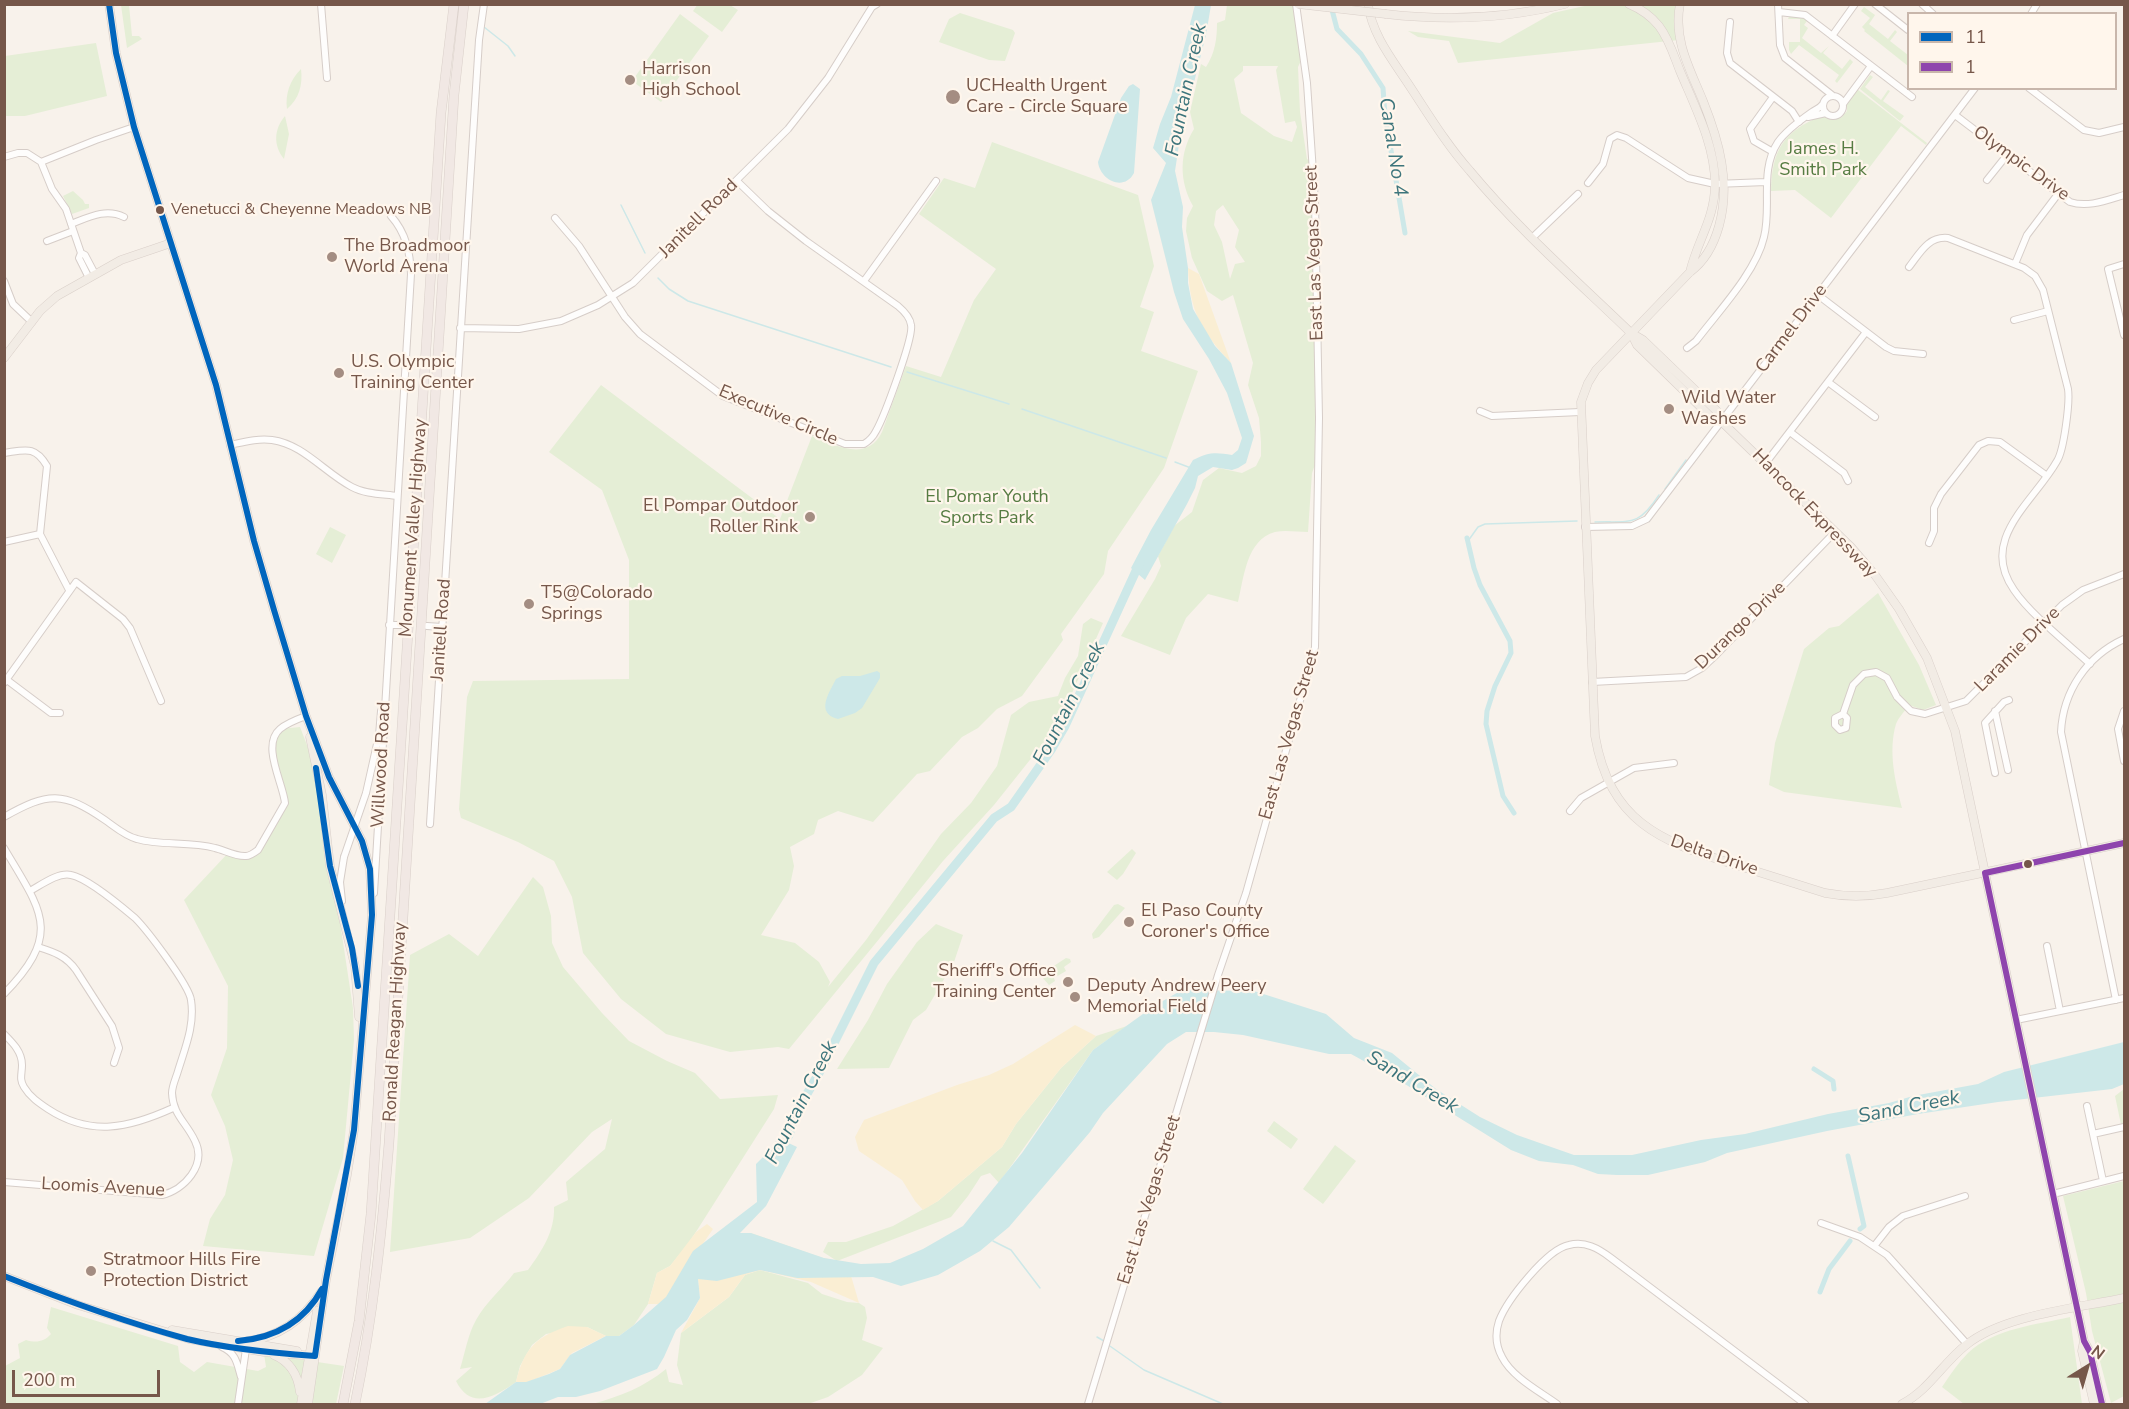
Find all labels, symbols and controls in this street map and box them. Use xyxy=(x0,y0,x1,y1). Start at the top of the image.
legend xyxy=(1907,12,2117,90)
water label: Fountain Creek xyxy=(1161,22,1213,158)
text: 11 xyxy=(1965,25,1987,49)
text: 1 xyxy=(1965,55,1976,79)
place label: Harrison High School xyxy=(642,59,740,101)
marker: Harrison High School xyxy=(623,73,637,87)
place label: UCHealth Urgent Care - Circle Square xyxy=(966,76,1128,118)
marker: UCHealth Urgent Care - Circle Square xyxy=(944,88,962,106)
water label: Canal No 4 xyxy=(1372,96,1412,198)
street label: Olympic Drive xyxy=(1969,122,2073,206)
park label: James H. Smith Park xyxy=(1779,139,1867,182)
street label: East Las Vegas Street xyxy=(1301,165,1329,341)
street label: Janitell Road xyxy=(655,175,743,263)
place label: Venetucci & Cheyenne Meadows NB xyxy=(171,200,432,220)
marker: Venetucci & Cheyenne Meadows NB xyxy=(154,204,166,216)
place label: The Broadmoor World Arena xyxy=(344,236,470,278)
marker: The Broadmoor World Arena xyxy=(325,250,339,264)
street label: Carmel Drive xyxy=(1752,280,1832,378)
place label: U.S. Olympic Training Center xyxy=(351,352,474,394)
marker: U.S. Olympic Training Center xyxy=(332,366,346,380)
street label: Executive Circle xyxy=(715,381,841,451)
place label: Wild Water Washes xyxy=(1681,388,1776,430)
marker: Wild Water Washes xyxy=(1662,402,1676,416)
street label: Monument Valley Highway xyxy=(396,418,432,638)
street label: Hancock Expressway xyxy=(1747,445,1881,583)
park label: El Pomar Youth Sports Park xyxy=(925,487,1049,530)
place label: El Pompar Outdoor Roller Rink xyxy=(643,496,798,538)
marker: El Pompar Outdoor Roller Rink xyxy=(803,510,817,524)
street label: Durango Drive xyxy=(1691,577,1791,675)
street label: Janitell Road xyxy=(428,578,456,682)
place label: T5@Colorado Springs xyxy=(541,583,653,626)
marker: T5@Colorado Springs xyxy=(522,597,536,611)
street label: Laramie Drive xyxy=(1971,603,2065,697)
water label: Fountain Creek xyxy=(1029,639,1111,769)
street label: East Las Vegas Street xyxy=(1255,648,1325,822)
street label: Willwood Road xyxy=(368,701,396,829)
street label: Delta Drive xyxy=(1667,831,1761,881)
unlabelled marker xyxy=(2022,858,2034,870)
place label: El Paso County Coroner's Office xyxy=(1141,901,1270,944)
marker: El Paso County Coroner's Office xyxy=(1122,915,1136,929)
street label: Ronald Reagan Highway xyxy=(380,922,412,1122)
place label: Sheriff's Office Training Center xyxy=(933,961,1056,1004)
marker: Sheriff's Office Training Center xyxy=(1061,975,1075,989)
place label: Deputy Andrew Peery Memorial Field xyxy=(1087,976,1267,1018)
marker: Deputy Andrew Peery Memorial Field xyxy=(1068,990,1082,1004)
water label: Fountain Creek xyxy=(761,1038,843,1168)
water label: Sand Creek xyxy=(1362,1046,1462,1120)
water label: Sand Creek xyxy=(1856,1086,1962,1130)
street label: East Las Vegas Street xyxy=(1114,1113,1186,1287)
street label: Loomis Avenue xyxy=(41,1174,165,1202)
place label: Stratmoor Hills Fire Protection District xyxy=(103,1250,261,1292)
marker: Stratmoor Hills Fire Protection District xyxy=(84,1264,98,1278)
north arrow xyxy=(2057,1337,2117,1397)
text: N xyxy=(2086,1340,2109,1365)
scale bar xyxy=(15,1358,164,1396)
text: 200 m xyxy=(23,1368,75,1392)

